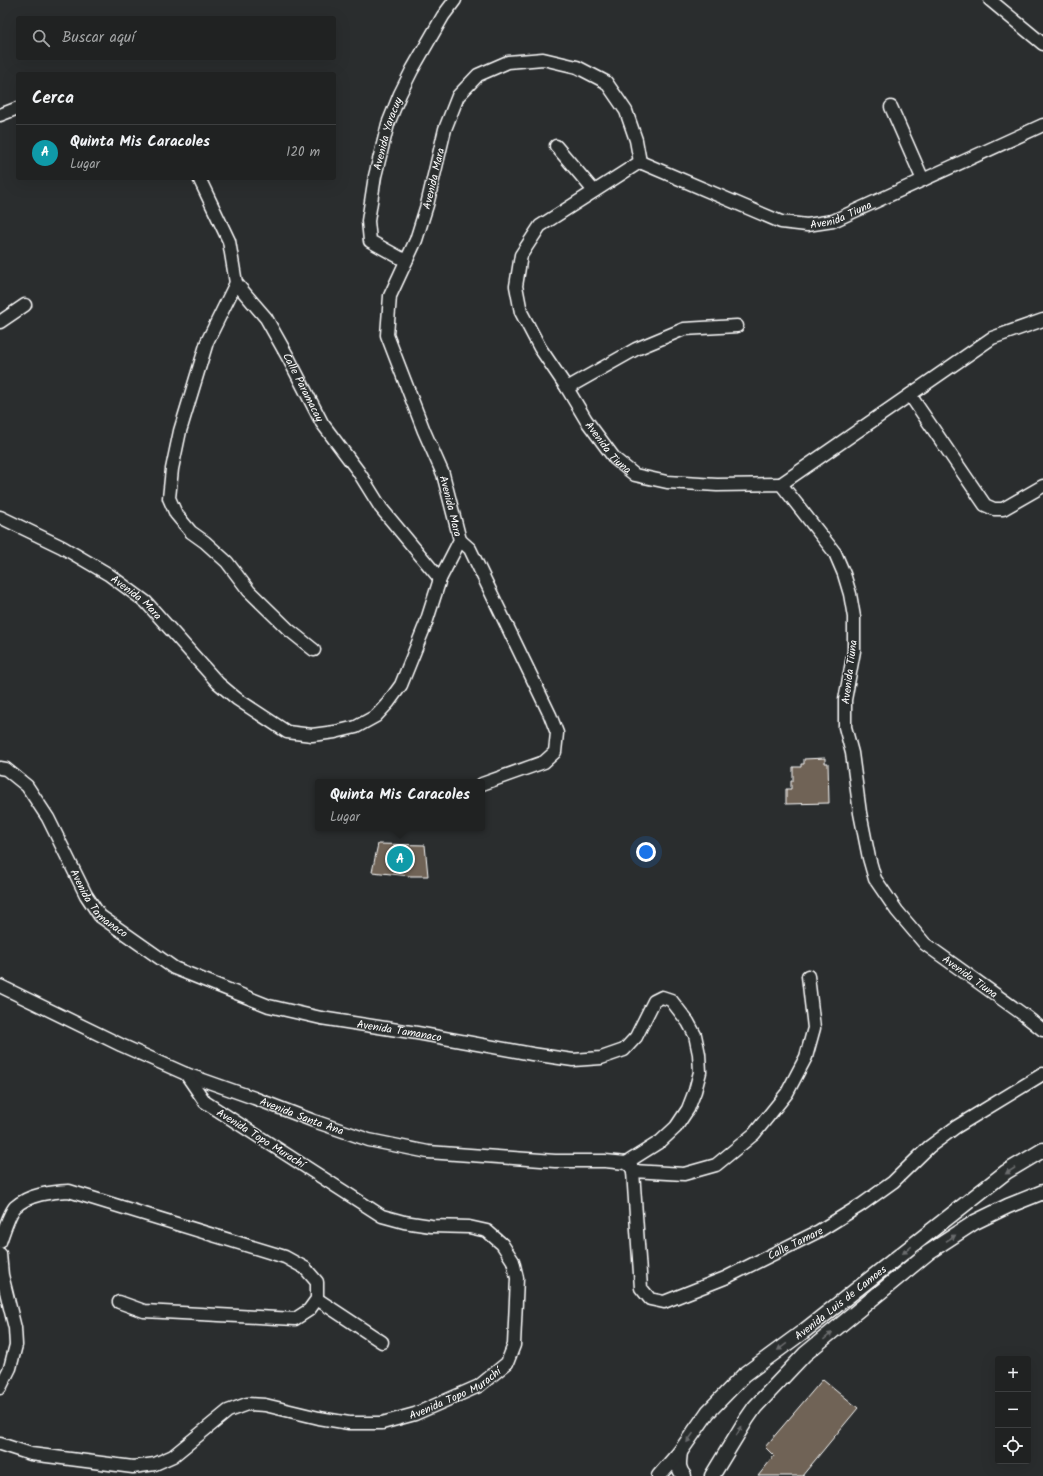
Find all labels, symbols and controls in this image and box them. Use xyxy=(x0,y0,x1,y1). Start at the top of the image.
search box xyxy=(16,16,336,60)
text: Buscar aquí xyxy=(62,26,135,50)
icon: search xyxy=(30,27,52,49)
text: Cerca xyxy=(32,85,74,112)
street label: Avenida Yaracuy xyxy=(369,94,408,172)
text: Quinta Mis Caracoles xyxy=(70,130,210,154)
text: A xyxy=(41,142,49,163)
text: 120 m xyxy=(286,142,320,163)
street label: Avenida Mara xyxy=(418,146,450,212)
text: Lugar xyxy=(70,154,100,175)
street label: Avenida Tiuna xyxy=(809,196,875,234)
street label: Calle Paramacay xyxy=(277,350,328,426)
street label: Avenida Tiuna xyxy=(580,418,635,479)
street label: Avenida Mara xyxy=(434,474,466,539)
street label: Avenida Mara xyxy=(106,571,166,624)
street label: Avenida Tiuna xyxy=(837,639,863,705)
popup xyxy=(315,779,485,831)
text: Quinta Mis Caracoles xyxy=(330,783,470,807)
text: Lugar xyxy=(330,807,360,828)
your location xyxy=(636,842,656,862)
pin: A xyxy=(387,844,413,874)
street label: Avenida Tamanaco xyxy=(65,866,131,943)
street label: Avenida Tiuna xyxy=(938,951,1001,1003)
street label: Avenida Tamanaco xyxy=(355,1016,443,1047)
street label: Avenida Santa Ana xyxy=(257,1093,346,1141)
street label: Avenida Topo Murachí xyxy=(213,1104,310,1175)
one-way arrow xyxy=(1004,1167,1016,1174)
street label: Calle Tamare xyxy=(765,1222,827,1265)
one-way arrow xyxy=(945,1234,957,1241)
one-way arrow xyxy=(901,1246,912,1254)
street label: Avenida Luis de Camoes xyxy=(791,1261,891,1345)
one-way arrow xyxy=(822,1332,833,1341)
one-way arrow xyxy=(777,1343,788,1351)
map controls xyxy=(995,1356,1031,1464)
button: + xyxy=(995,1356,1031,1392)
street label: Avenida Topo Murachí xyxy=(407,1362,507,1425)
button: − xyxy=(995,1392,1031,1428)
one-way arrow xyxy=(736,1425,743,1437)
button: locate xyxy=(995,1428,1031,1464)
one-way arrow xyxy=(686,1432,695,1443)

